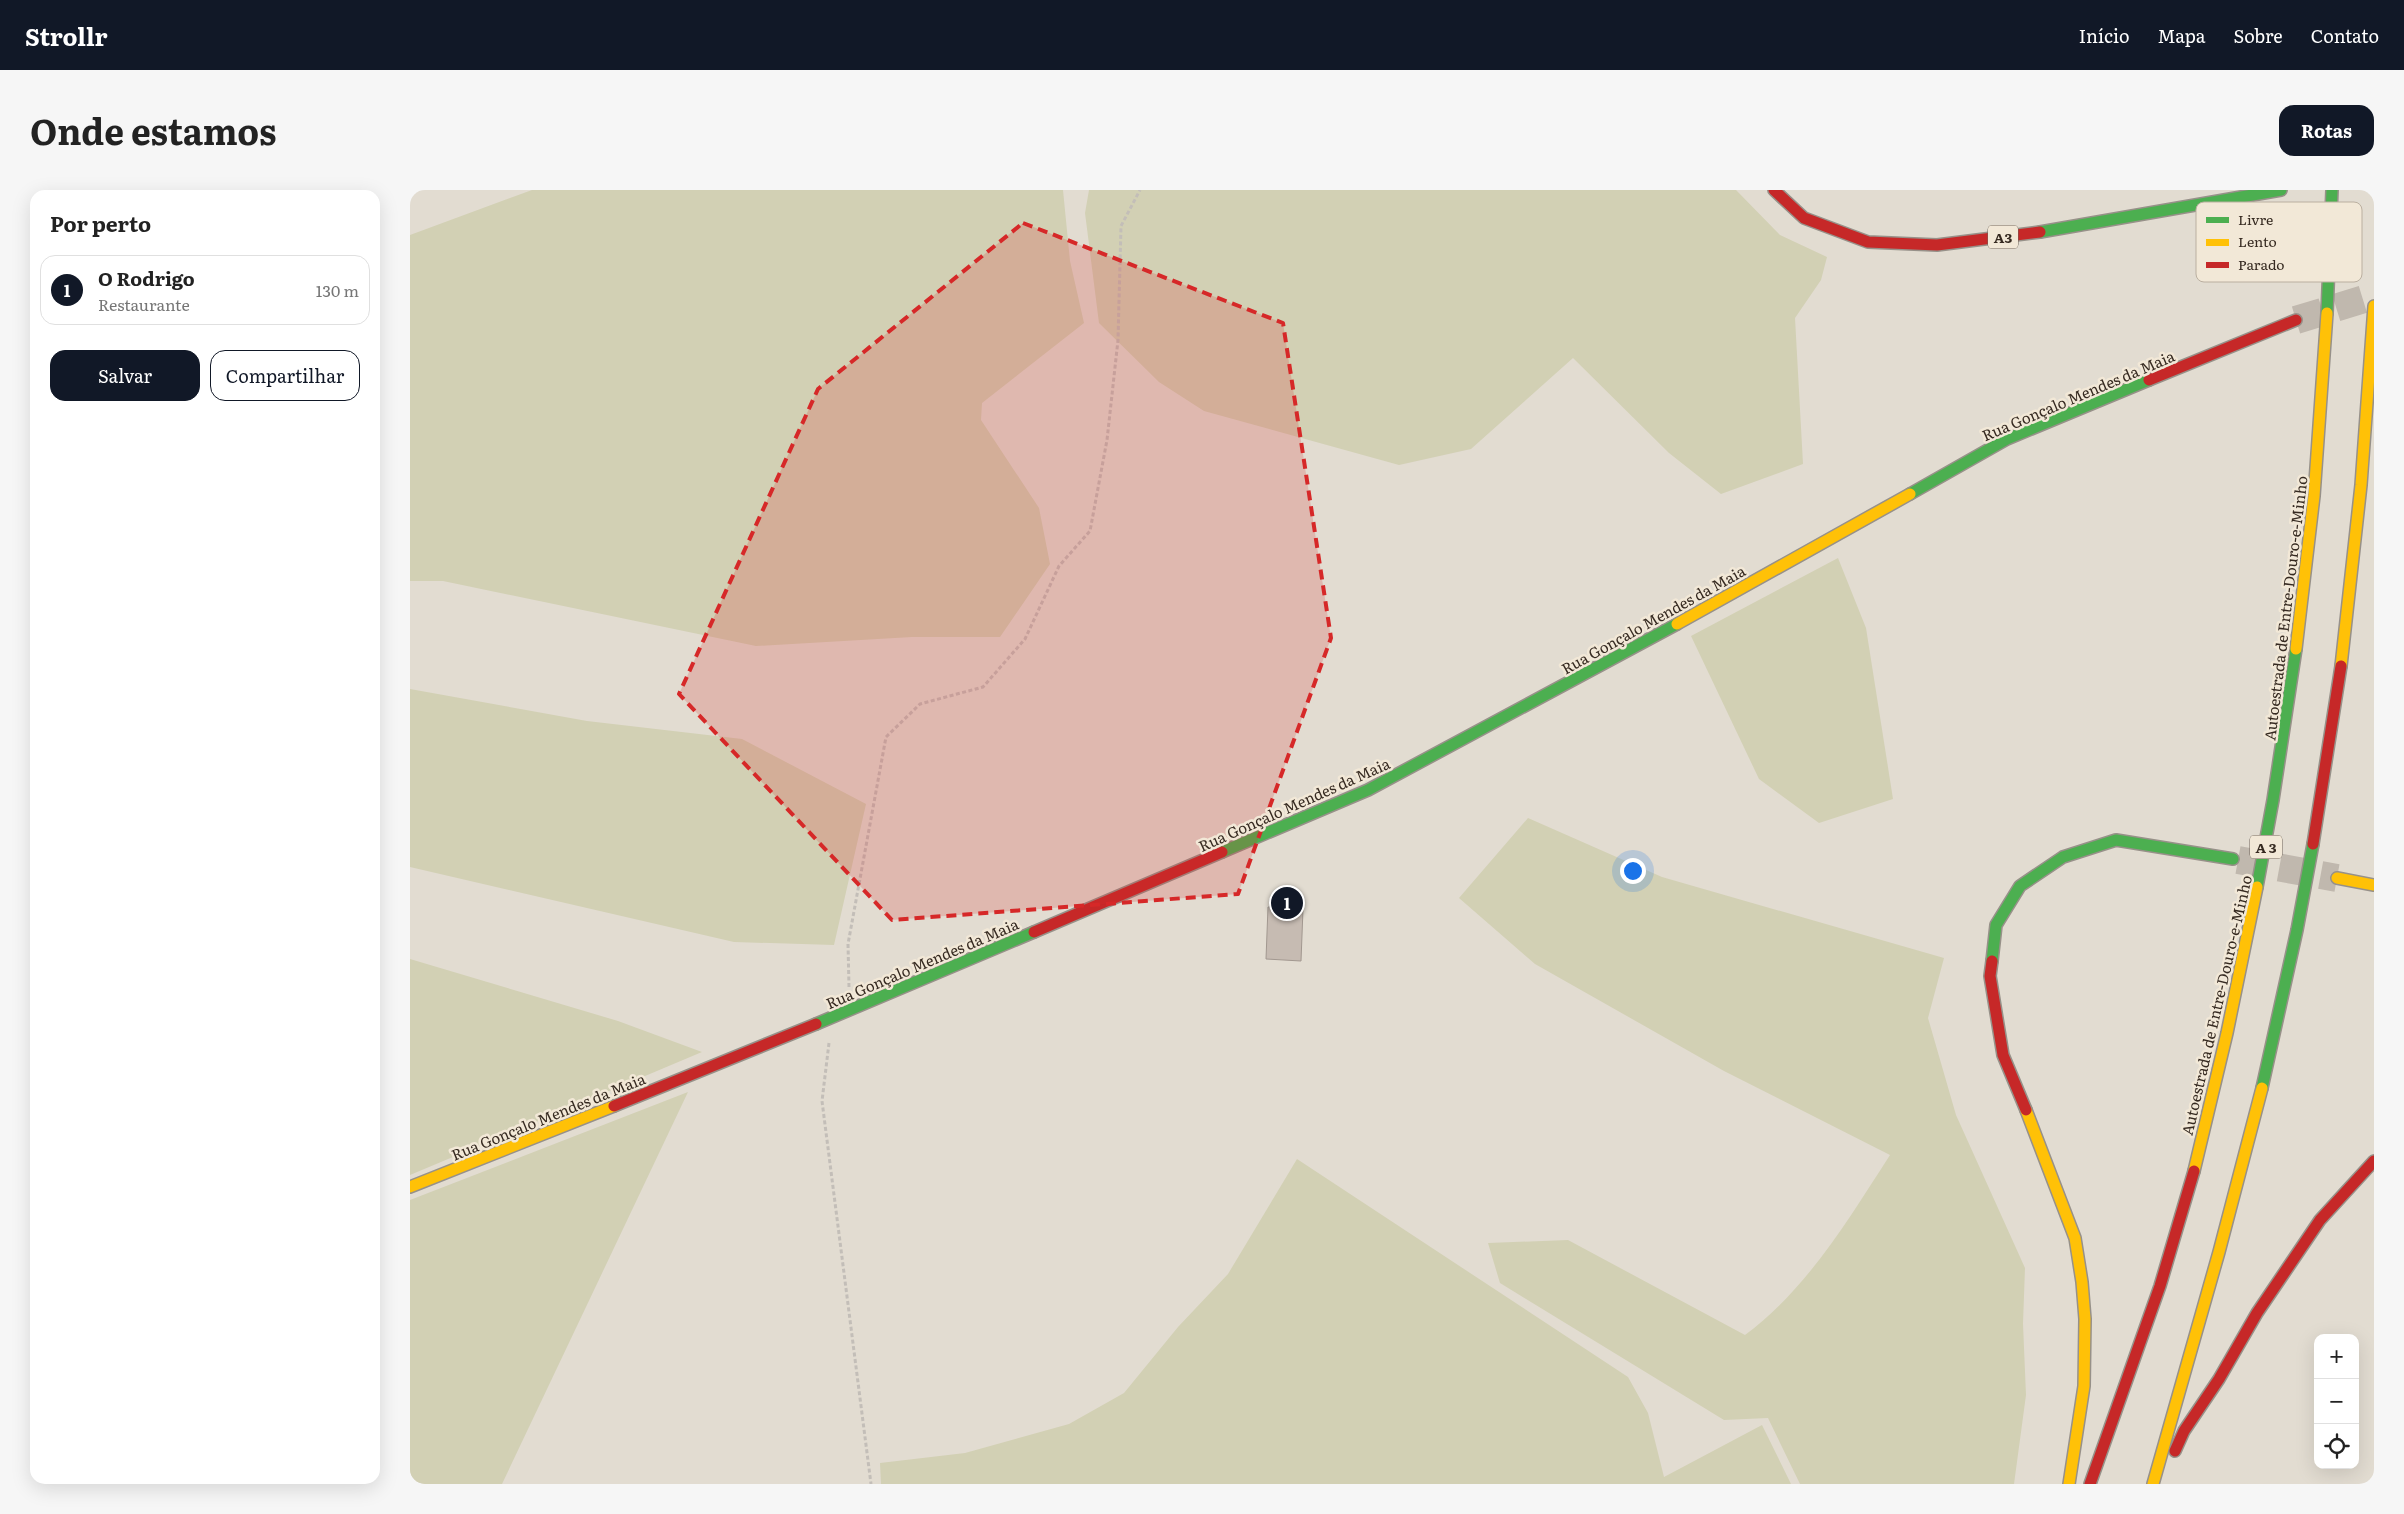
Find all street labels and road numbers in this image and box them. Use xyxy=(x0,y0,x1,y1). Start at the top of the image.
road number: A3 xyxy=(1988,226,2018,248)
street label: Rua Gonçalo Mendes da Maia xyxy=(1978,344,2179,446)
street label: Autoestrada de Entre-Douro-e-Minho xyxy=(2257,474,2313,742)
street label: Rua Gonçalo Mendes da Maia xyxy=(1557,558,1750,679)
street label: Rua Gonçalo Mendes da Maia xyxy=(1195,751,1394,857)
road number: A 3 xyxy=(2250,836,2282,859)
street label: Autoestrada de Entre-Douro-e-Minho xyxy=(2175,872,2257,1137)
street label: Rua Gonçalo Mendes da Maia xyxy=(822,912,1023,1014)
street label: Rua Gonçalo Mendes da Maia xyxy=(447,1066,649,1166)

